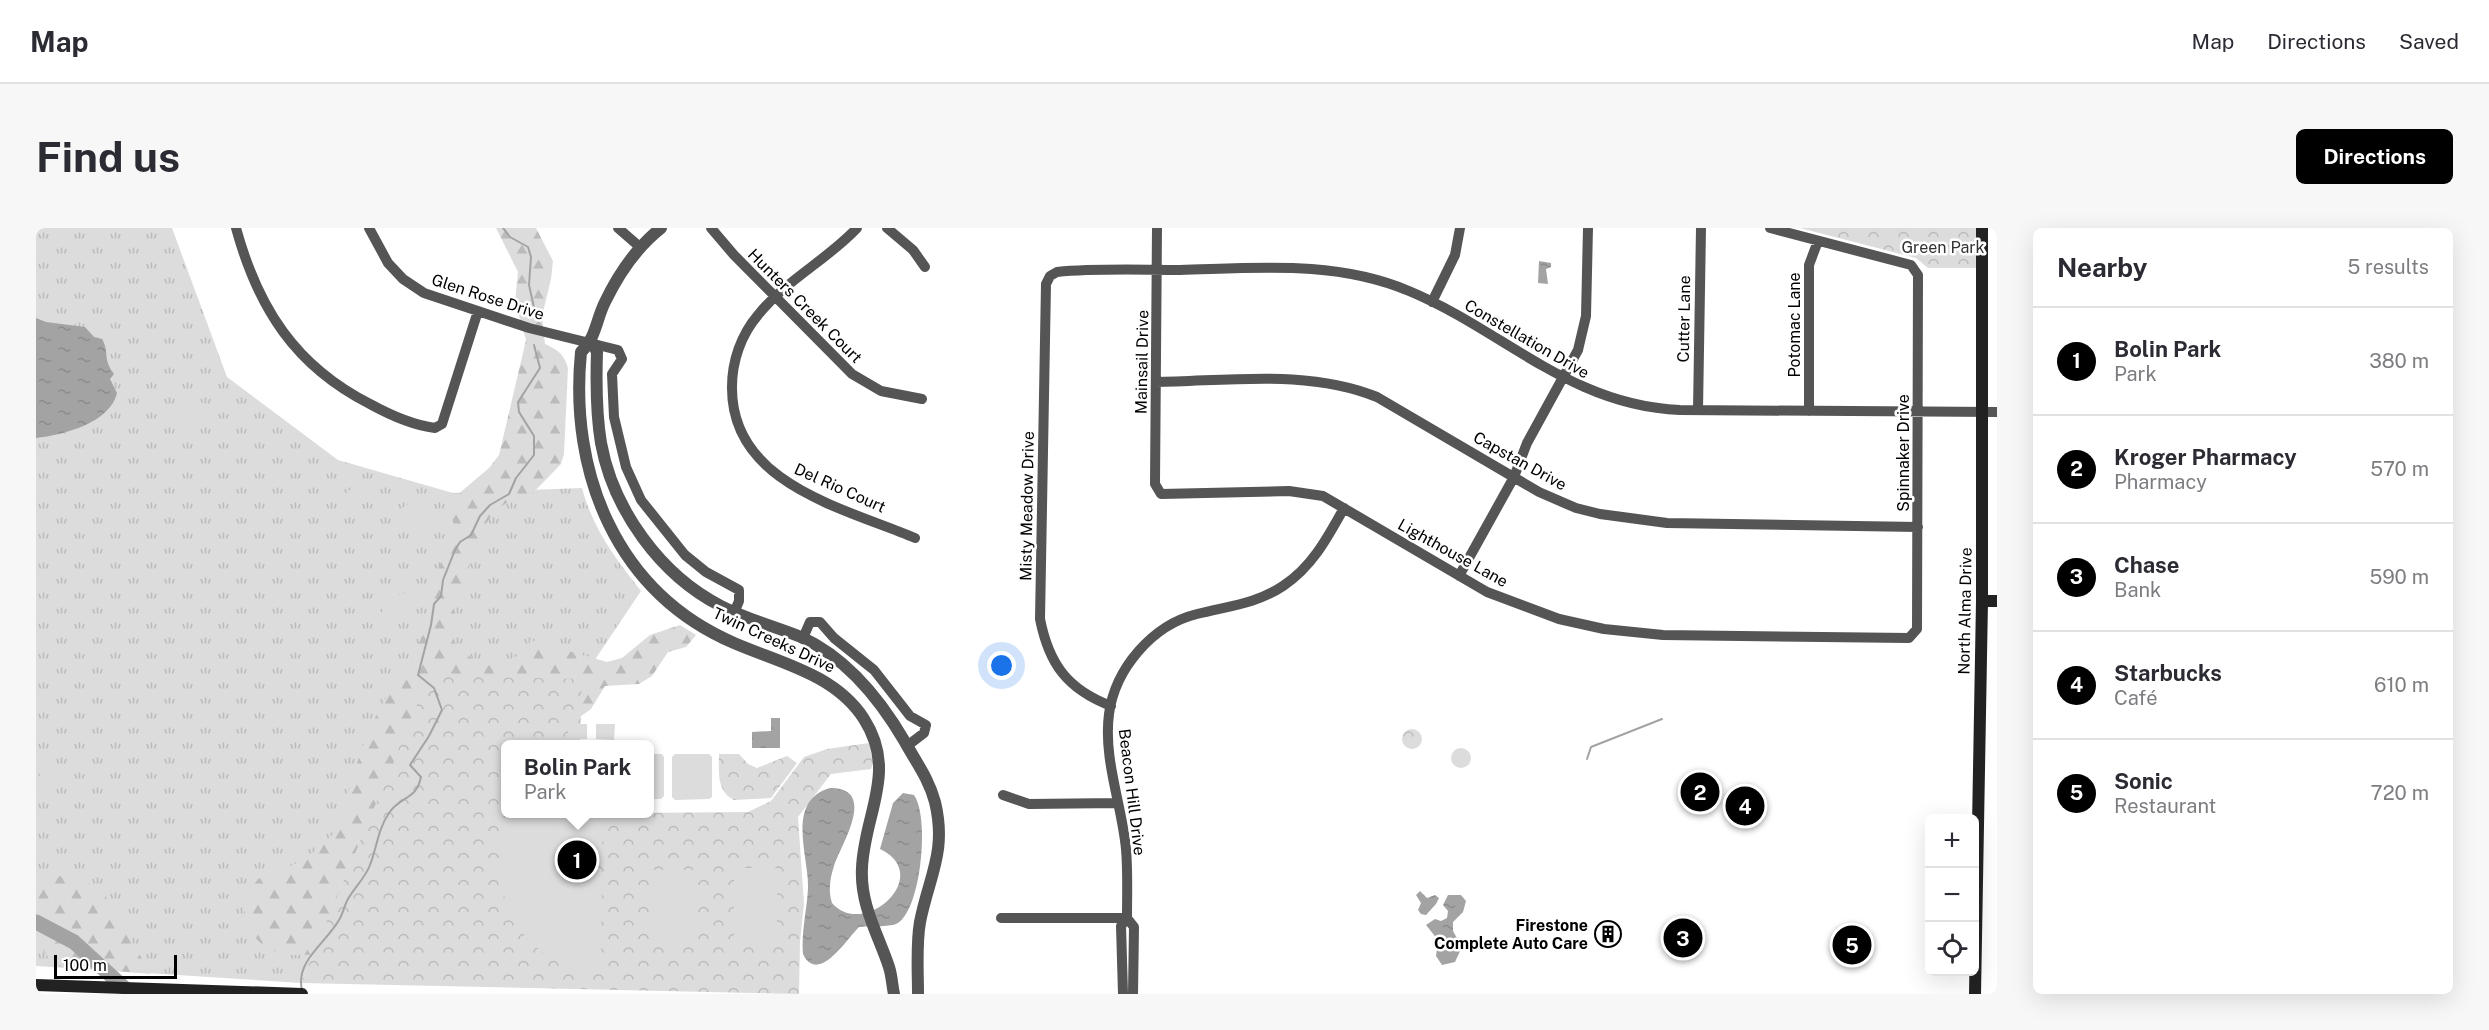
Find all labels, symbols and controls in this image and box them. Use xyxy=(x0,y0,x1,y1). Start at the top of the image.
text: Map xyxy=(30,25,89,58)
text: Map xyxy=(2192,29,2234,54)
text: Directions xyxy=(2267,29,2366,54)
text: Saved xyxy=(2399,29,2459,54)
button: Directions xyxy=(2296,129,2453,184)
text: Find us xyxy=(36,132,180,181)
park label: Green Park xyxy=(1901,238,1985,257)
street label: Hunters Creek Court xyxy=(744,245,866,367)
text: Nearby xyxy=(2057,252,2147,283)
text: 5 results xyxy=(2347,255,2429,279)
street label: Glen Rose Drive xyxy=(429,270,547,324)
street label: Potomac Lane xyxy=(1785,272,1804,378)
street label: Cutter Lane xyxy=(1674,275,1694,363)
street label: Constellation Drive xyxy=(1461,296,1593,382)
street label: Mainsail Drive xyxy=(1132,310,1152,414)
text: Bolin Park xyxy=(2114,336,2221,362)
text: 1 xyxy=(2072,349,2081,373)
text: 380 m xyxy=(2369,349,2429,373)
text: Park xyxy=(2114,362,2157,386)
street label: Spinnaker Drive xyxy=(1894,394,1913,512)
street label: Capstan Drive xyxy=(1470,428,1570,494)
street label: Misty Meadow Drive xyxy=(1016,431,1038,581)
text: Kroger Pharmacy xyxy=(2114,444,2297,470)
text: 2 xyxy=(2070,457,2083,481)
text: 570 m xyxy=(2370,457,2429,481)
street label: Del Rio Court xyxy=(791,459,889,517)
text: Pharmacy xyxy=(2114,470,2207,494)
street label: Lighthouse Lane xyxy=(1395,515,1511,591)
street label: North Alma Drive xyxy=(1954,547,1976,675)
text: Chase xyxy=(2114,552,2179,578)
text: 3 xyxy=(2070,565,2083,589)
text: 590 m xyxy=(2369,565,2429,589)
text: Bank xyxy=(2114,578,2161,602)
street label: Twin Creeks Drive xyxy=(710,603,838,677)
your location xyxy=(987,651,1016,680)
text: Starbucks xyxy=(2114,660,2222,686)
text: 4 xyxy=(2070,673,2083,697)
text: 610 m xyxy=(2374,673,2429,697)
text: Café xyxy=(2114,686,2157,710)
street label: Beacon Hill Drive xyxy=(1115,728,1149,856)
popup xyxy=(501,740,654,818)
text: Bolin Park xyxy=(524,754,631,780)
text: Sonic xyxy=(2114,768,2173,794)
pin: 2 xyxy=(1680,770,1720,814)
text: Park xyxy=(524,780,567,804)
text: 5 xyxy=(2070,781,2083,805)
text: 720 m xyxy=(2371,781,2429,805)
pin: 4 xyxy=(1726,784,1764,828)
text: Restaurant xyxy=(2114,794,2216,818)
map controls xyxy=(1925,814,1979,976)
button: + xyxy=(1925,814,1979,868)
pin: 1 xyxy=(558,838,596,882)
button: − xyxy=(1925,868,1979,922)
place label: Firestone Complete Auto Care xyxy=(1434,916,1588,953)
pin: 3 xyxy=(1664,916,1702,960)
building icon: Firestone Complete Auto Care xyxy=(1593,919,1623,949)
pin: 5 xyxy=(1832,922,1872,968)
button: locate xyxy=(1925,922,1979,976)
scale bar xyxy=(54,952,177,980)
text: 100 m xyxy=(63,956,107,975)

